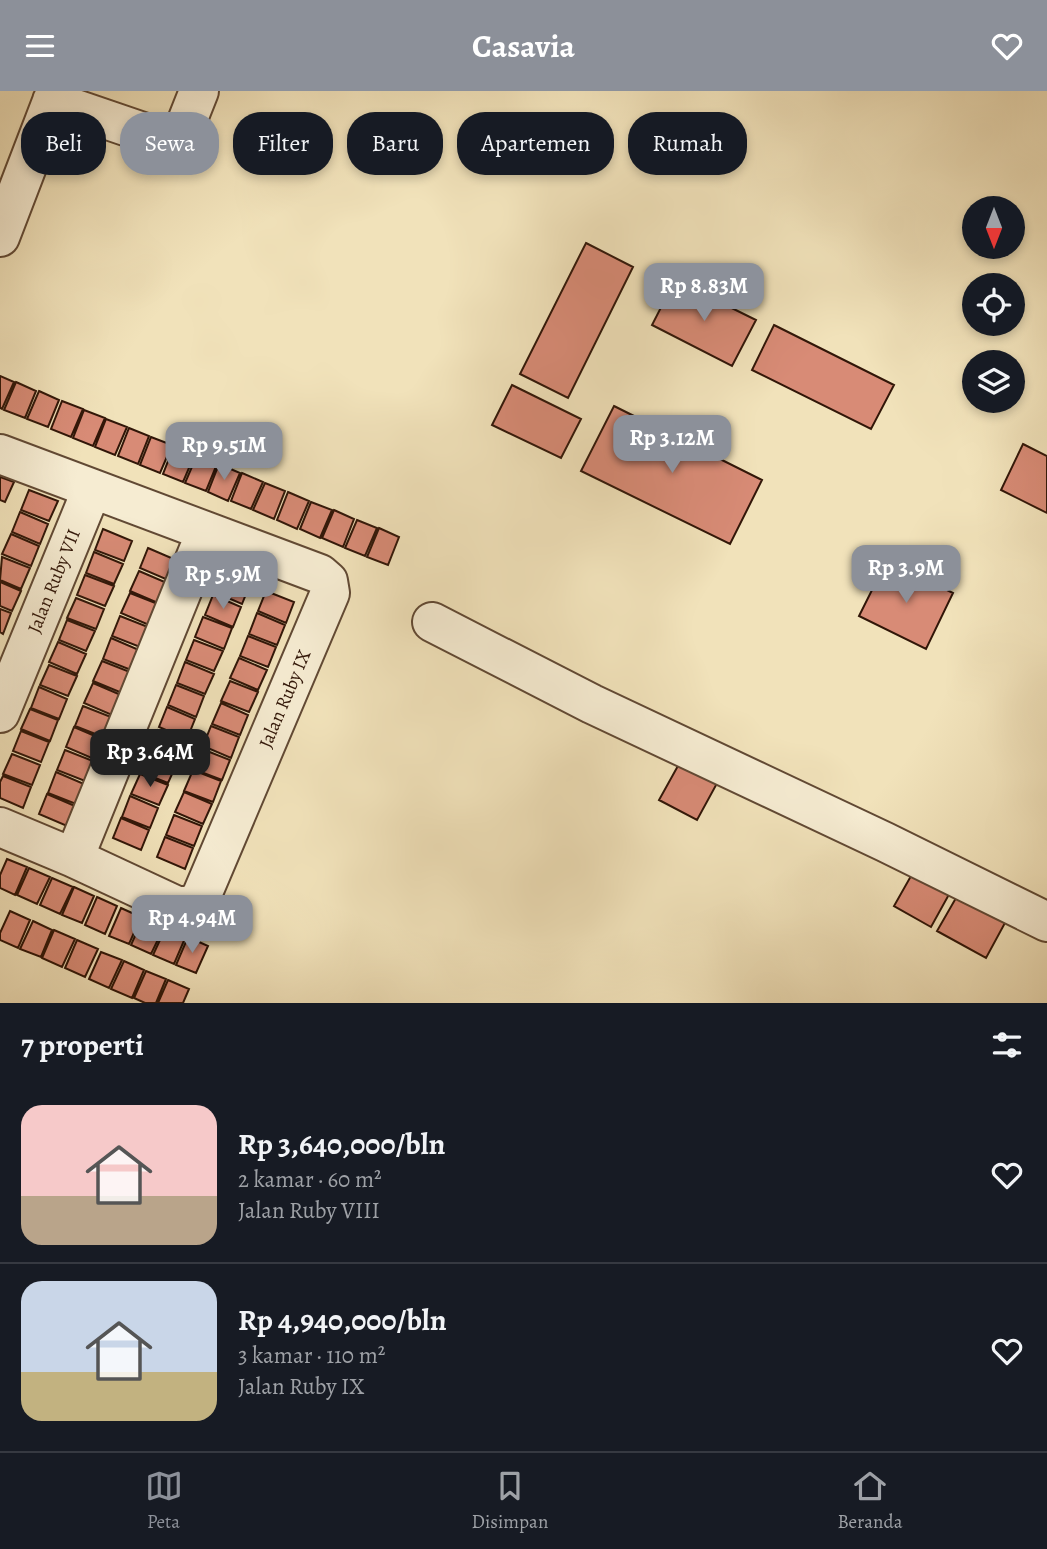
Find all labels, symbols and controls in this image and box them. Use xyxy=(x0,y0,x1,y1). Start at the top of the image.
text: Casavia xyxy=(472,24,575,68)
icon: menu xyxy=(21,27,59,65)
icon: heart xyxy=(988,27,1026,65)
chip: Beli xyxy=(21,112,106,175)
chip: Sewa xyxy=(120,112,219,175)
chip: Filter xyxy=(233,112,333,175)
chip: Baru xyxy=(347,112,443,175)
chip: Apartemen xyxy=(457,112,614,175)
chip: Rumah xyxy=(628,112,747,175)
north arrow xyxy=(962,196,1026,259)
map controls xyxy=(962,196,1025,413)
pin: Rp 8.83M xyxy=(632,264,776,323)
text: Rp 8.83M xyxy=(660,270,748,301)
button: locate xyxy=(962,273,1025,336)
button: layers xyxy=(962,350,1025,413)
pin: Rp 3.12M xyxy=(600,415,744,475)
text: Rp 3.12M xyxy=(629,422,715,453)
pin: Rp 9.51M xyxy=(152,423,296,482)
text: Rp 9.51M xyxy=(181,429,267,460)
street label: Jalan Ruby VII xyxy=(21,525,87,637)
pin: Rp 3.9M xyxy=(841,545,971,605)
pin: Rp 5.9M xyxy=(158,552,288,611)
text: Rp 3.9M xyxy=(868,552,944,583)
text: Rp 5.9M xyxy=(185,558,261,589)
street label: Jalan Ruby IX xyxy=(253,645,318,752)
pin: Rp 3.64M xyxy=(78,729,222,789)
text: Rp 3.64M xyxy=(106,736,194,767)
pin: Rp 4.94M xyxy=(120,895,264,955)
text: Rp 4.94M xyxy=(148,902,236,933)
text: 7 properti xyxy=(21,1025,144,1065)
icon: filters xyxy=(988,1026,1026,1064)
text: Rp 3,640,000/bln xyxy=(238,1124,445,1164)
icon: home xyxy=(77,1133,161,1217)
icon: heart xyxy=(988,1156,1026,1194)
text: 2 kamar · 60 m² xyxy=(238,1164,382,1195)
text: Jalan Ruby VIII xyxy=(238,1195,380,1226)
text: Rp 4,940,000/bln xyxy=(238,1300,447,1340)
icon: home xyxy=(77,1309,161,1393)
icon: heart xyxy=(988,1332,1026,1370)
text: 3 kamar · 110 m² xyxy=(238,1340,385,1371)
text: Jalan Ruby IX xyxy=(238,1371,364,1402)
tab: Peta xyxy=(145,1467,183,1535)
tab: Disimpan xyxy=(472,1467,548,1535)
tab: Beranda xyxy=(837,1467,902,1535)

